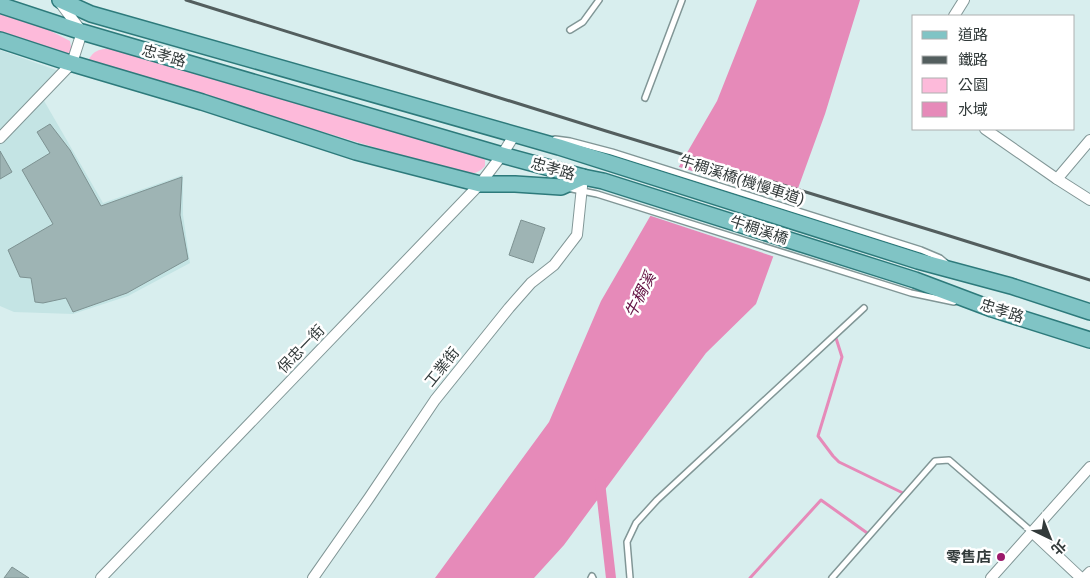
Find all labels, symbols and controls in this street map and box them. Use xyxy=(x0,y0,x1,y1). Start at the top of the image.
legend xyxy=(912,15,1075,130)
text: 道路 xyxy=(958,26,988,44)
street label: 忠孝路 xyxy=(140,41,188,71)
text: 鐵路 xyxy=(958,51,988,69)
text: 公園 xyxy=(958,76,988,94)
text: 水域 xyxy=(958,101,988,119)
street label: 牛稠溪橋(機慢車道) xyxy=(677,151,807,209)
street label: 忠孝路 xyxy=(529,154,577,184)
street label: 牛稠溪橋 xyxy=(728,212,790,248)
water label: 牛稠溪 xyxy=(621,268,660,321)
street label: 忠孝路 xyxy=(978,295,1026,327)
street label: 保忠一街 xyxy=(274,321,328,377)
street label: 工業街 xyxy=(421,344,463,390)
north arrow xyxy=(1025,513,1075,563)
text: 北 xyxy=(1048,537,1069,558)
place label: 零售店 xyxy=(946,548,991,566)
marker: 零售店 xyxy=(995,551,1007,563)

